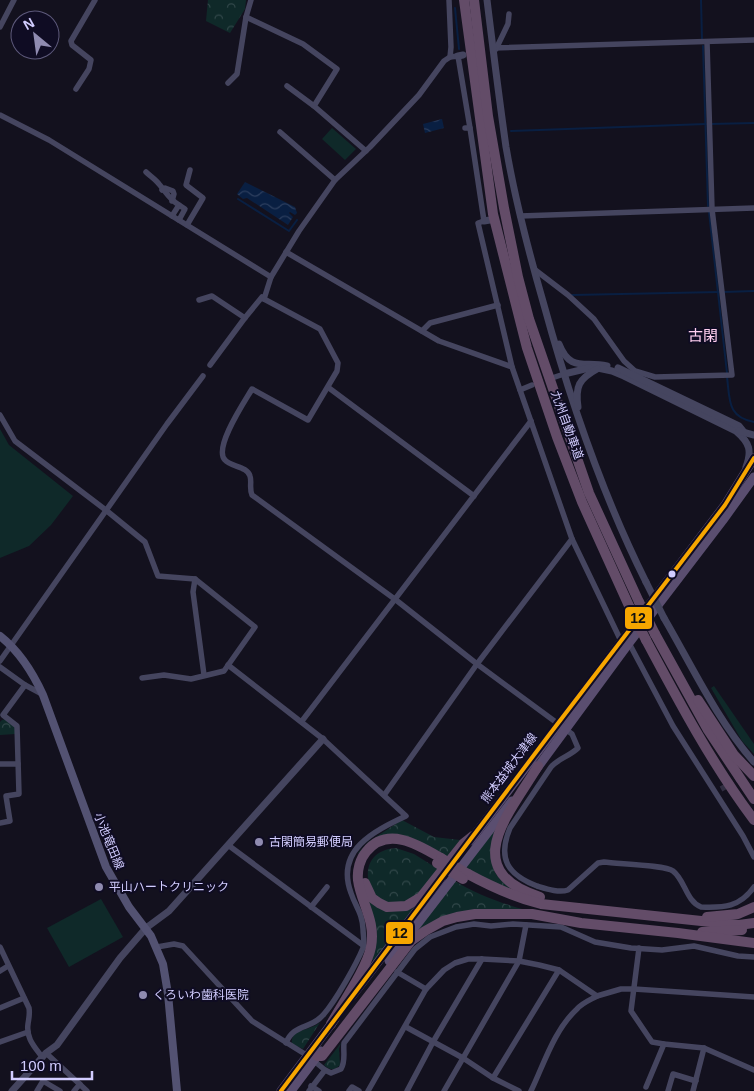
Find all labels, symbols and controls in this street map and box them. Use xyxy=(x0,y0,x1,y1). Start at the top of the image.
north arrow xyxy=(10,10,60,60)
text: N xyxy=(20,14,37,33)
district label: 古閑 xyxy=(688,327,718,344)
street label: 九州自動車道 xyxy=(548,389,586,461)
unlabelled marker xyxy=(667,569,677,579)
line badge: 12 xyxy=(624,606,653,630)
text: 12 xyxy=(630,610,646,626)
street label: 熊本益城大津線 xyxy=(478,730,540,806)
street label: 小池竜田線 xyxy=(91,811,127,871)
place label: 古閑簡易郵便局 xyxy=(269,835,353,849)
marker: 古閑簡易郵便局 xyxy=(253,836,265,848)
place label: 平山ハートクリニック xyxy=(109,880,229,894)
marker: 平山ハートクリニック xyxy=(93,881,105,893)
line badge: 12 xyxy=(385,921,414,945)
text: 12 xyxy=(392,925,408,941)
place label: くろいわ歯科医院 xyxy=(153,988,249,1002)
marker: くろいわ歯科医院 xyxy=(137,989,149,1001)
scale bar xyxy=(12,1048,92,1080)
text: 100 m xyxy=(20,1057,62,1074)

